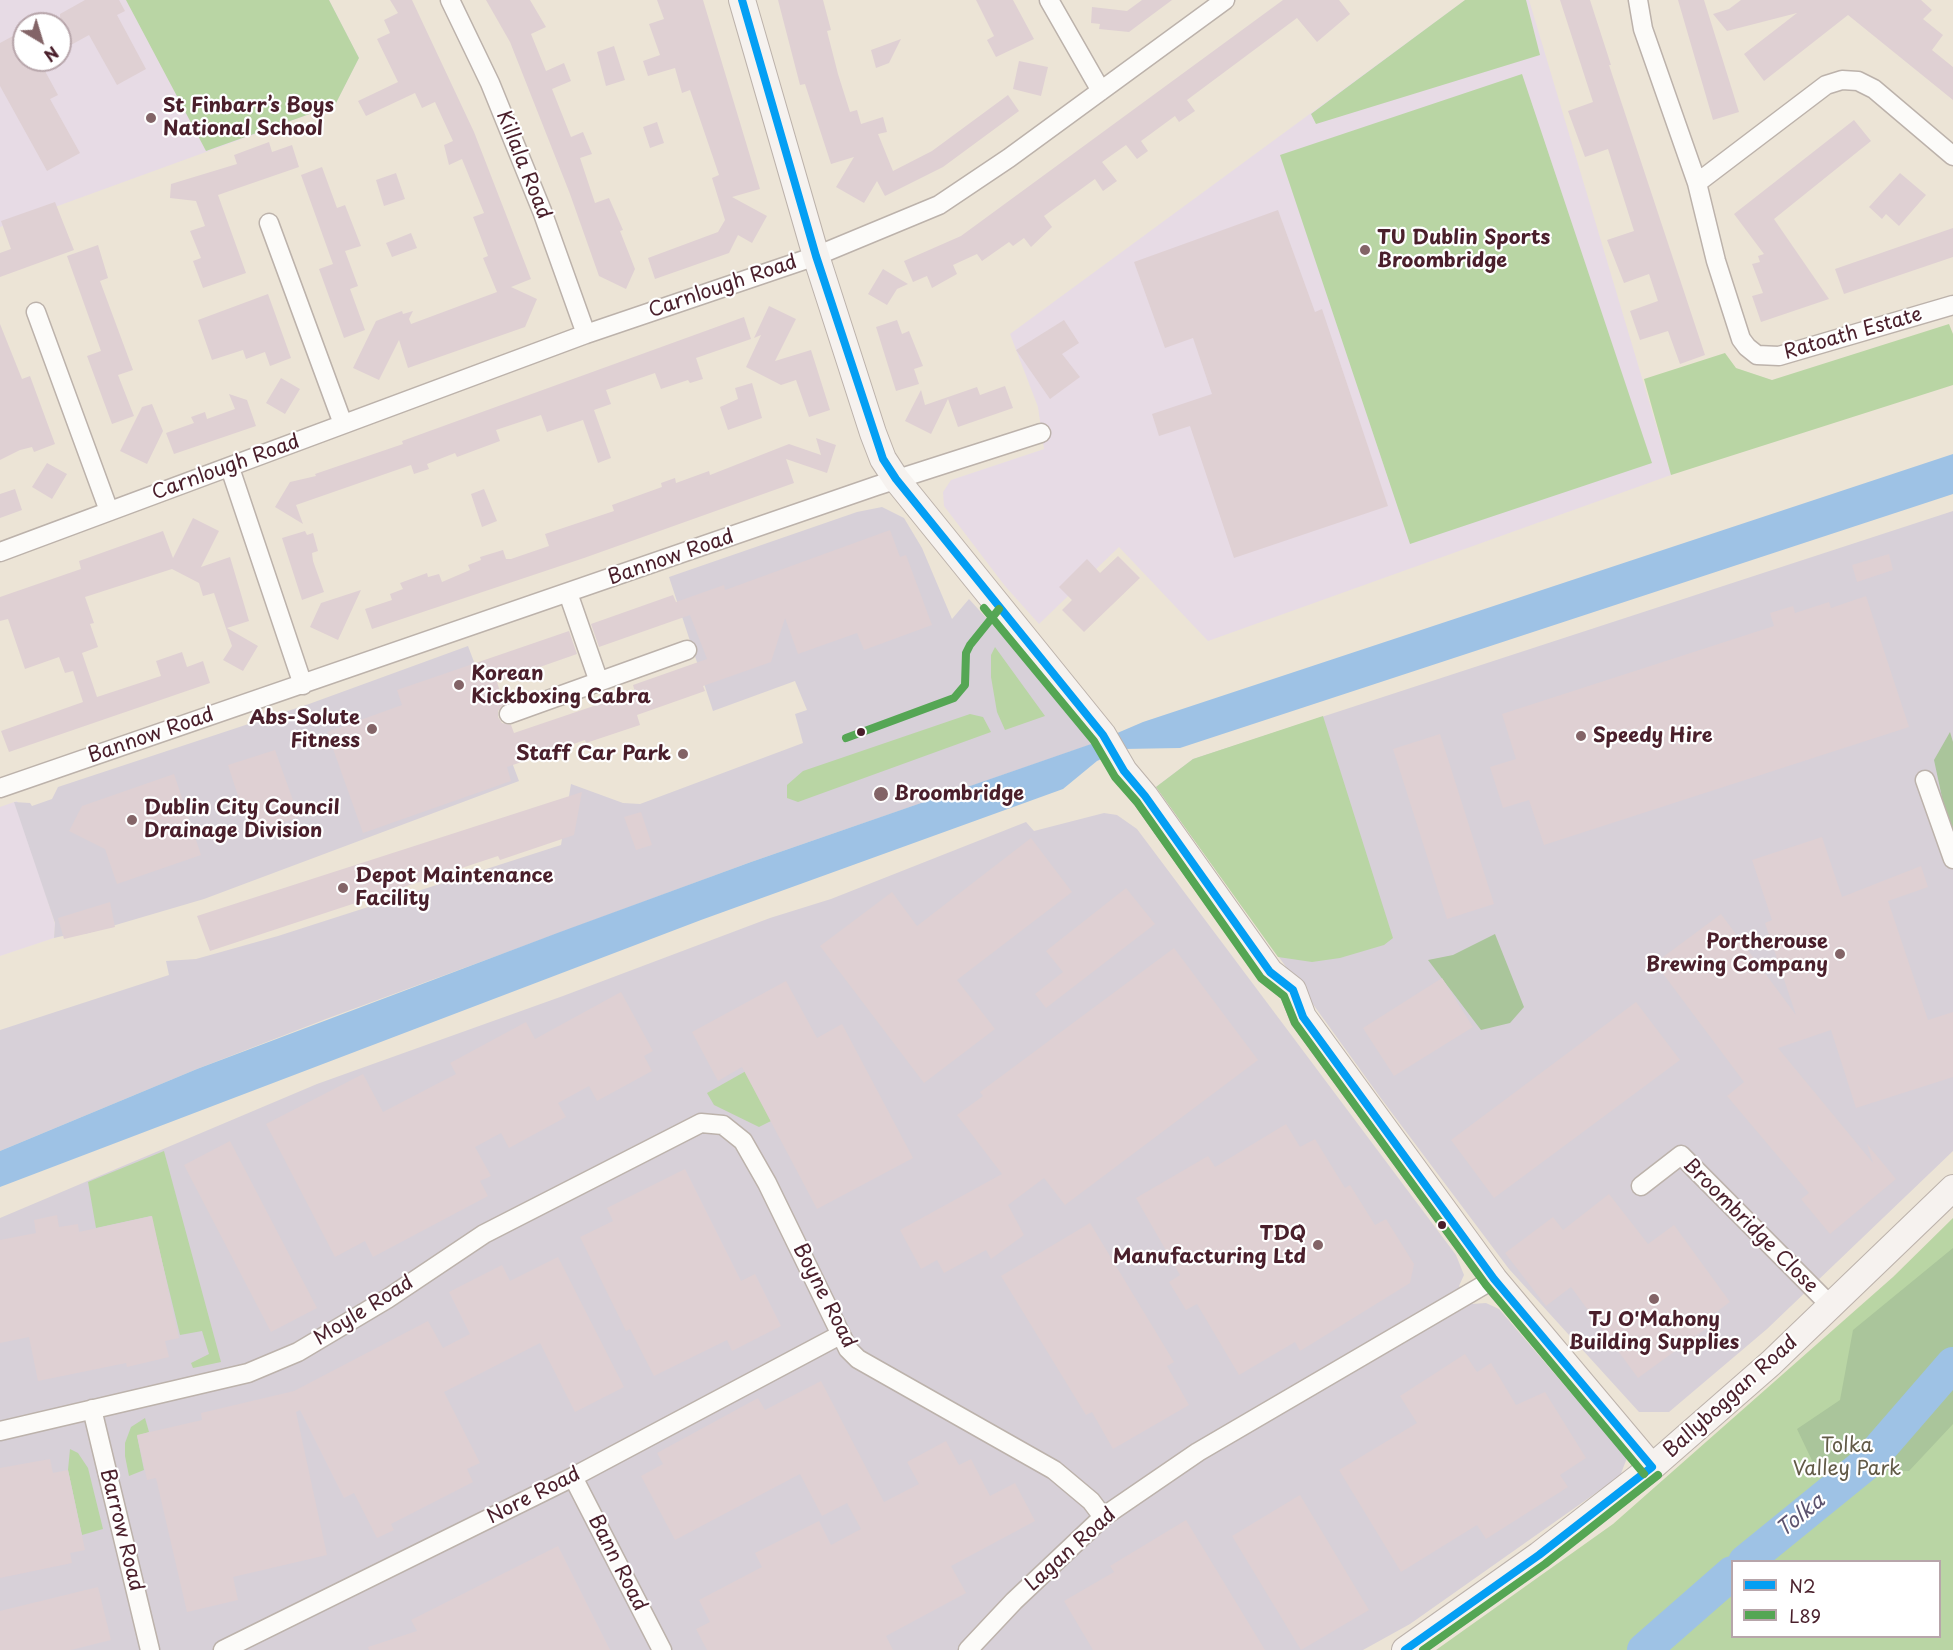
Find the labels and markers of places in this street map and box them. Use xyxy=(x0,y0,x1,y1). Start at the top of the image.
place label: St Finbarr’s Boys National School xyxy=(163,94,334,141)
marker: St Finbarr’s Boys National School xyxy=(144,111,158,125)
place label: TU Dublin Sports Broombridge xyxy=(1377,226,1550,273)
marker: TU Dublin Sports Broombridge xyxy=(1358,243,1372,257)
place label: Korean Kickboxing Cabra xyxy=(471,662,651,709)
marker: Korean Kickboxing Cabra xyxy=(452,678,466,692)
place label: Abs-Solute Fitness xyxy=(250,706,360,753)
marker: Abs-Solute Fitness xyxy=(365,722,379,736)
place label: Speedy Hire xyxy=(1593,724,1713,748)
unlabelled marker xyxy=(855,726,867,738)
marker: Speedy Hire xyxy=(1574,729,1588,743)
place label: Staff Car Park xyxy=(516,742,671,766)
marker: Staff Car Park xyxy=(676,747,690,761)
place label: Broombridge xyxy=(894,782,1024,806)
marker: Broombridge xyxy=(872,785,890,803)
place label: Dublin City Council Drainage Division xyxy=(144,796,340,843)
marker: Dublin City Council Drainage Division xyxy=(125,813,139,827)
place label: Depot Maintenance Facility xyxy=(355,864,554,911)
marker: Depot Maintenance Facility xyxy=(336,881,350,895)
place label: Portherouse Brewing Company xyxy=(1646,930,1828,977)
marker: Portherouse Brewing Company xyxy=(1833,947,1847,961)
unlabelled marker xyxy=(1436,1219,1448,1231)
place label: TDQ Manufacturing Ltd xyxy=(1113,1222,1306,1269)
marker: TDQ Manufacturing Ltd xyxy=(1311,1238,1325,1252)
marker: TJ O'Mahony Building Supplies xyxy=(1647,1292,1661,1306)
place label: TJ O'Mahony Building Supplies xyxy=(1569,1308,1739,1355)

